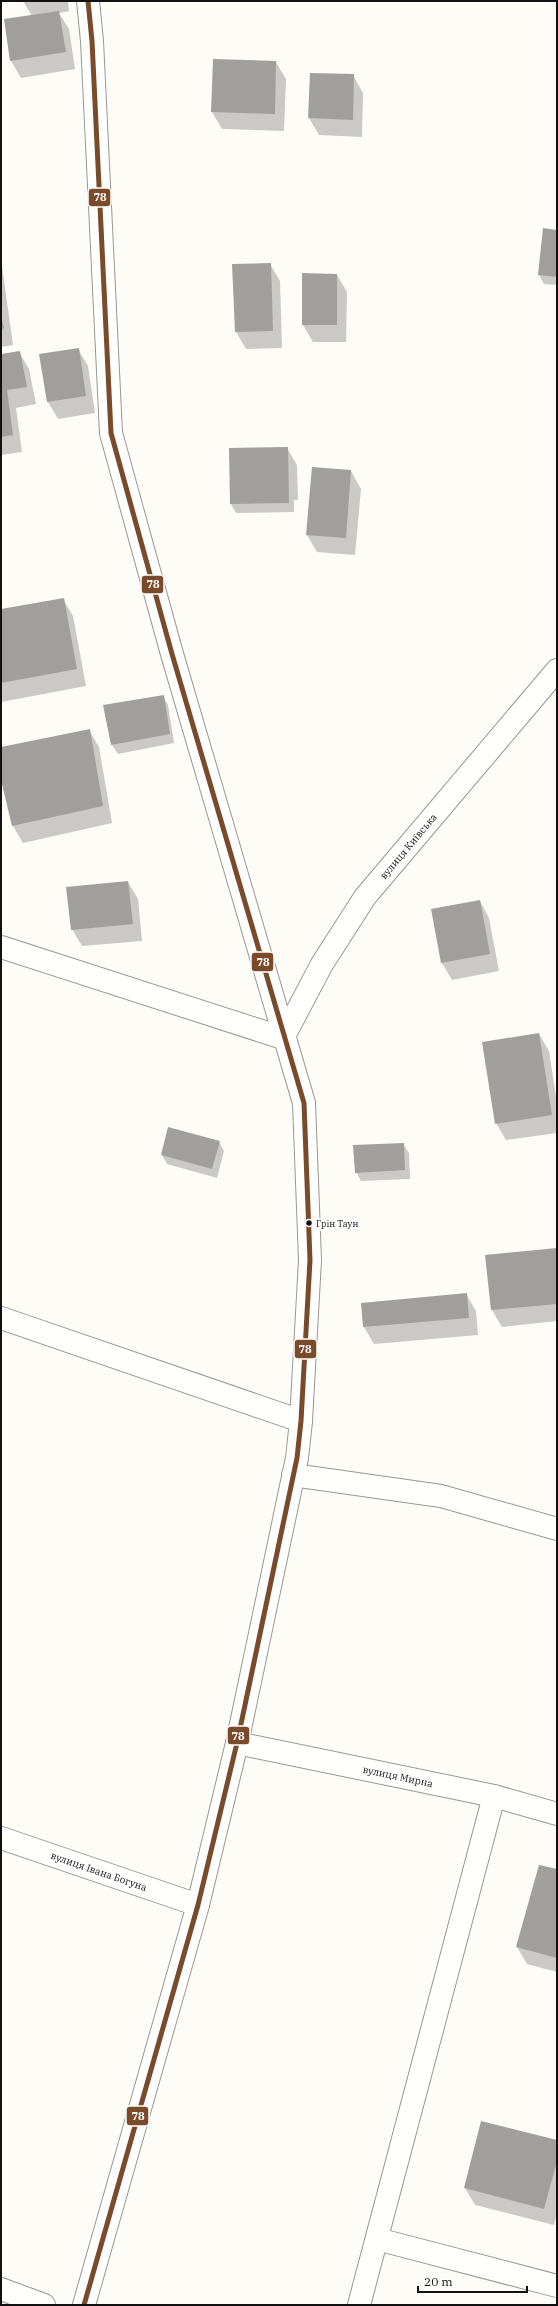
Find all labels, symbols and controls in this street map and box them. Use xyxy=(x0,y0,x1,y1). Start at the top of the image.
line badge: 78 xyxy=(88,188,111,207)
text: 78 xyxy=(93,190,107,204)
line badge: 78 xyxy=(141,575,164,594)
text: 78 xyxy=(146,577,160,591)
street label: вулиця Київська xyxy=(377,810,440,882)
line badge: 78 xyxy=(251,952,274,972)
text: 78 xyxy=(256,955,270,969)
marker: Грін Таун xyxy=(304,1218,314,1228)
place label: Грін Таун xyxy=(316,1218,358,1229)
line badge: 78 xyxy=(294,1339,317,1359)
text: 78 xyxy=(298,1342,312,1356)
line badge: 78 xyxy=(227,1726,250,1745)
text: 78 xyxy=(231,1729,245,1743)
street label: вулиця Мирна xyxy=(362,1763,435,1790)
street label: вулиця Івана Богуна xyxy=(49,1849,149,1894)
line badge: 78 xyxy=(126,2106,149,2126)
text: 78 xyxy=(131,2109,145,2123)
scale bar xyxy=(418,2268,527,2294)
text: 20 m xyxy=(424,2274,453,2289)

